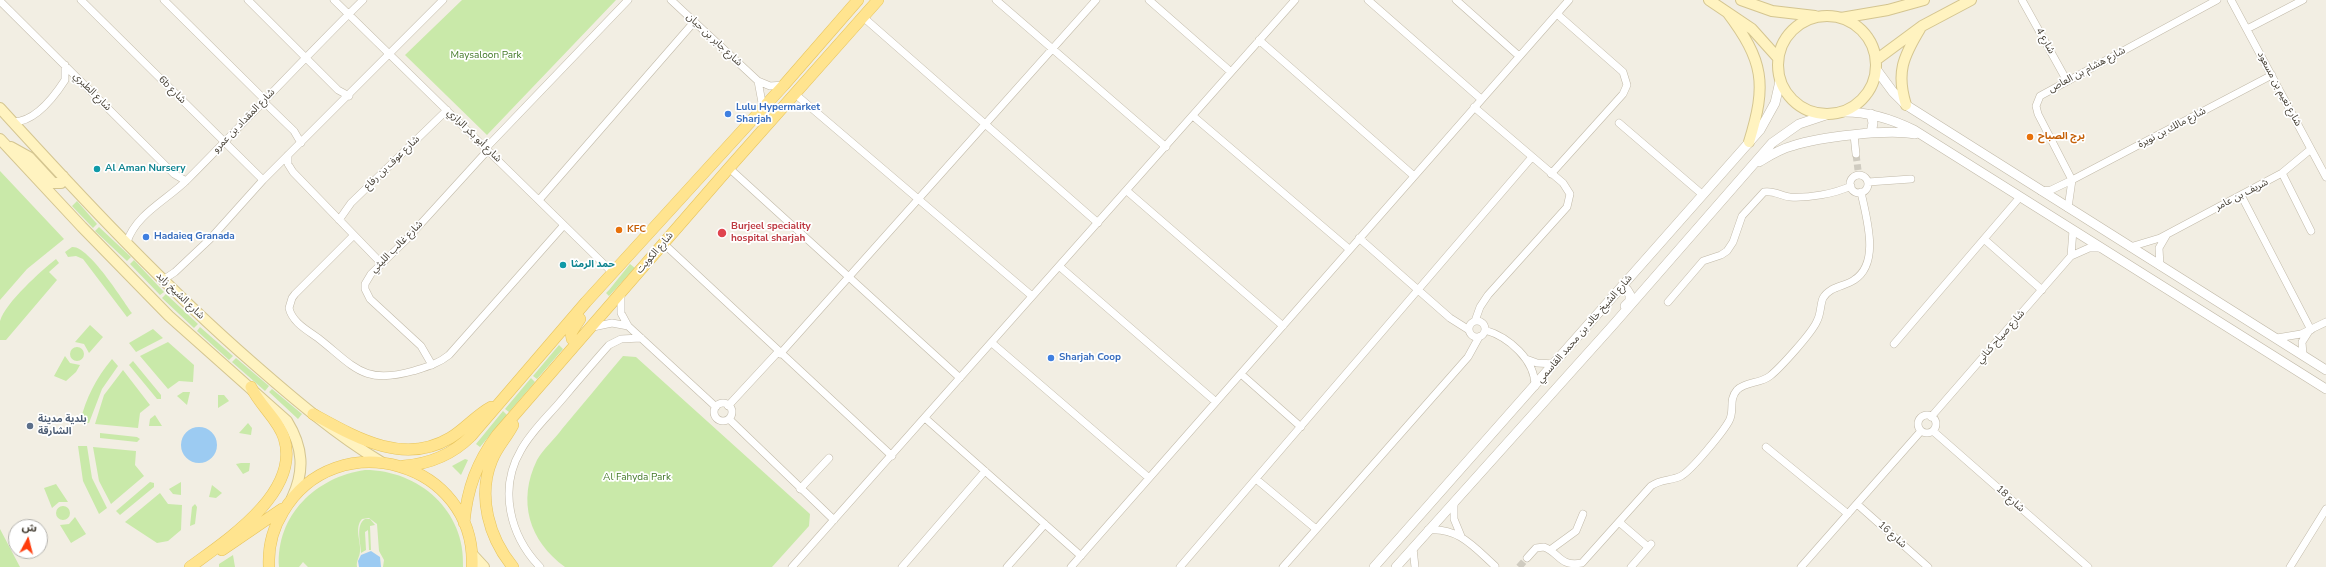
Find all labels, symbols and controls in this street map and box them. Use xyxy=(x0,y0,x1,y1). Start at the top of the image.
street label: شارع جابر بن حيان xyxy=(684,11,744,69)
street label: شارع 4 xyxy=(2033,26,2057,56)
street label: شارع هشام بن العاص xyxy=(2047,45,2127,95)
park label: Maysaloon Park xyxy=(450,50,522,62)
street label: شارع نعيم بن مسعود xyxy=(2254,50,2304,128)
street label: شارع الطبري xyxy=(70,70,114,114)
street label: 6b شارع xyxy=(156,74,188,106)
street label: شارع المقداد بن عمرو xyxy=(210,86,278,156)
place label: Lulu Hypermarket Sharjah xyxy=(736,102,820,126)
street label: شارع مالك بن نويرة xyxy=(2136,105,2208,151)
street label: شارع أبو بكر الرازي xyxy=(444,107,504,165)
marker: Lulu Hypermarket Sharjah xyxy=(723,109,733,119)
place label: برج الصباح xyxy=(2038,131,2085,143)
marker: برج الصباح xyxy=(2025,132,2035,142)
street label: شارع عوف بن رفاع xyxy=(362,133,422,193)
place label: Al Aman Nursery xyxy=(105,163,185,175)
marker: Al Aman Nursery xyxy=(92,164,102,174)
street label: شريف بن عامر xyxy=(2214,177,2270,213)
street label: شارع غالب الليثي xyxy=(368,218,426,276)
place label: Burjeel speciality hospital sharjah xyxy=(731,221,811,244)
place label: KFC xyxy=(627,224,646,236)
marker: KFC xyxy=(614,225,624,235)
marker: Burjeel speciality hospital sharjah xyxy=(716,227,728,239)
street label: شارع الكويت xyxy=(634,230,676,276)
place label: Hadaieq Granada xyxy=(154,231,235,243)
marker: Hadaieq Granada xyxy=(141,232,151,242)
place label: حمد الرمثا xyxy=(571,259,615,271)
marker: حمد الرمثا xyxy=(558,260,568,270)
street label: شارع الشيخ زايد xyxy=(153,270,207,322)
street label: شارع الشيخ خالد بن محمد القاسمي xyxy=(1535,273,1635,385)
street label: شارع صياح كناني xyxy=(1974,308,2028,366)
place label: Sharjah Coop xyxy=(1059,352,1121,364)
marker: Sharjah Coop xyxy=(1046,353,1056,363)
place label: بلدية مدينة الشارقة xyxy=(38,414,87,438)
marker: بلدية مدينة الشارقة xyxy=(25,421,35,431)
park label: Al Fahyda Park xyxy=(603,472,671,484)
street label: شارع 18 xyxy=(1993,483,2027,515)
north arrow xyxy=(8,519,48,559)
text: ش xyxy=(21,519,38,536)
street label: شارع 16 xyxy=(1875,519,1909,551)

